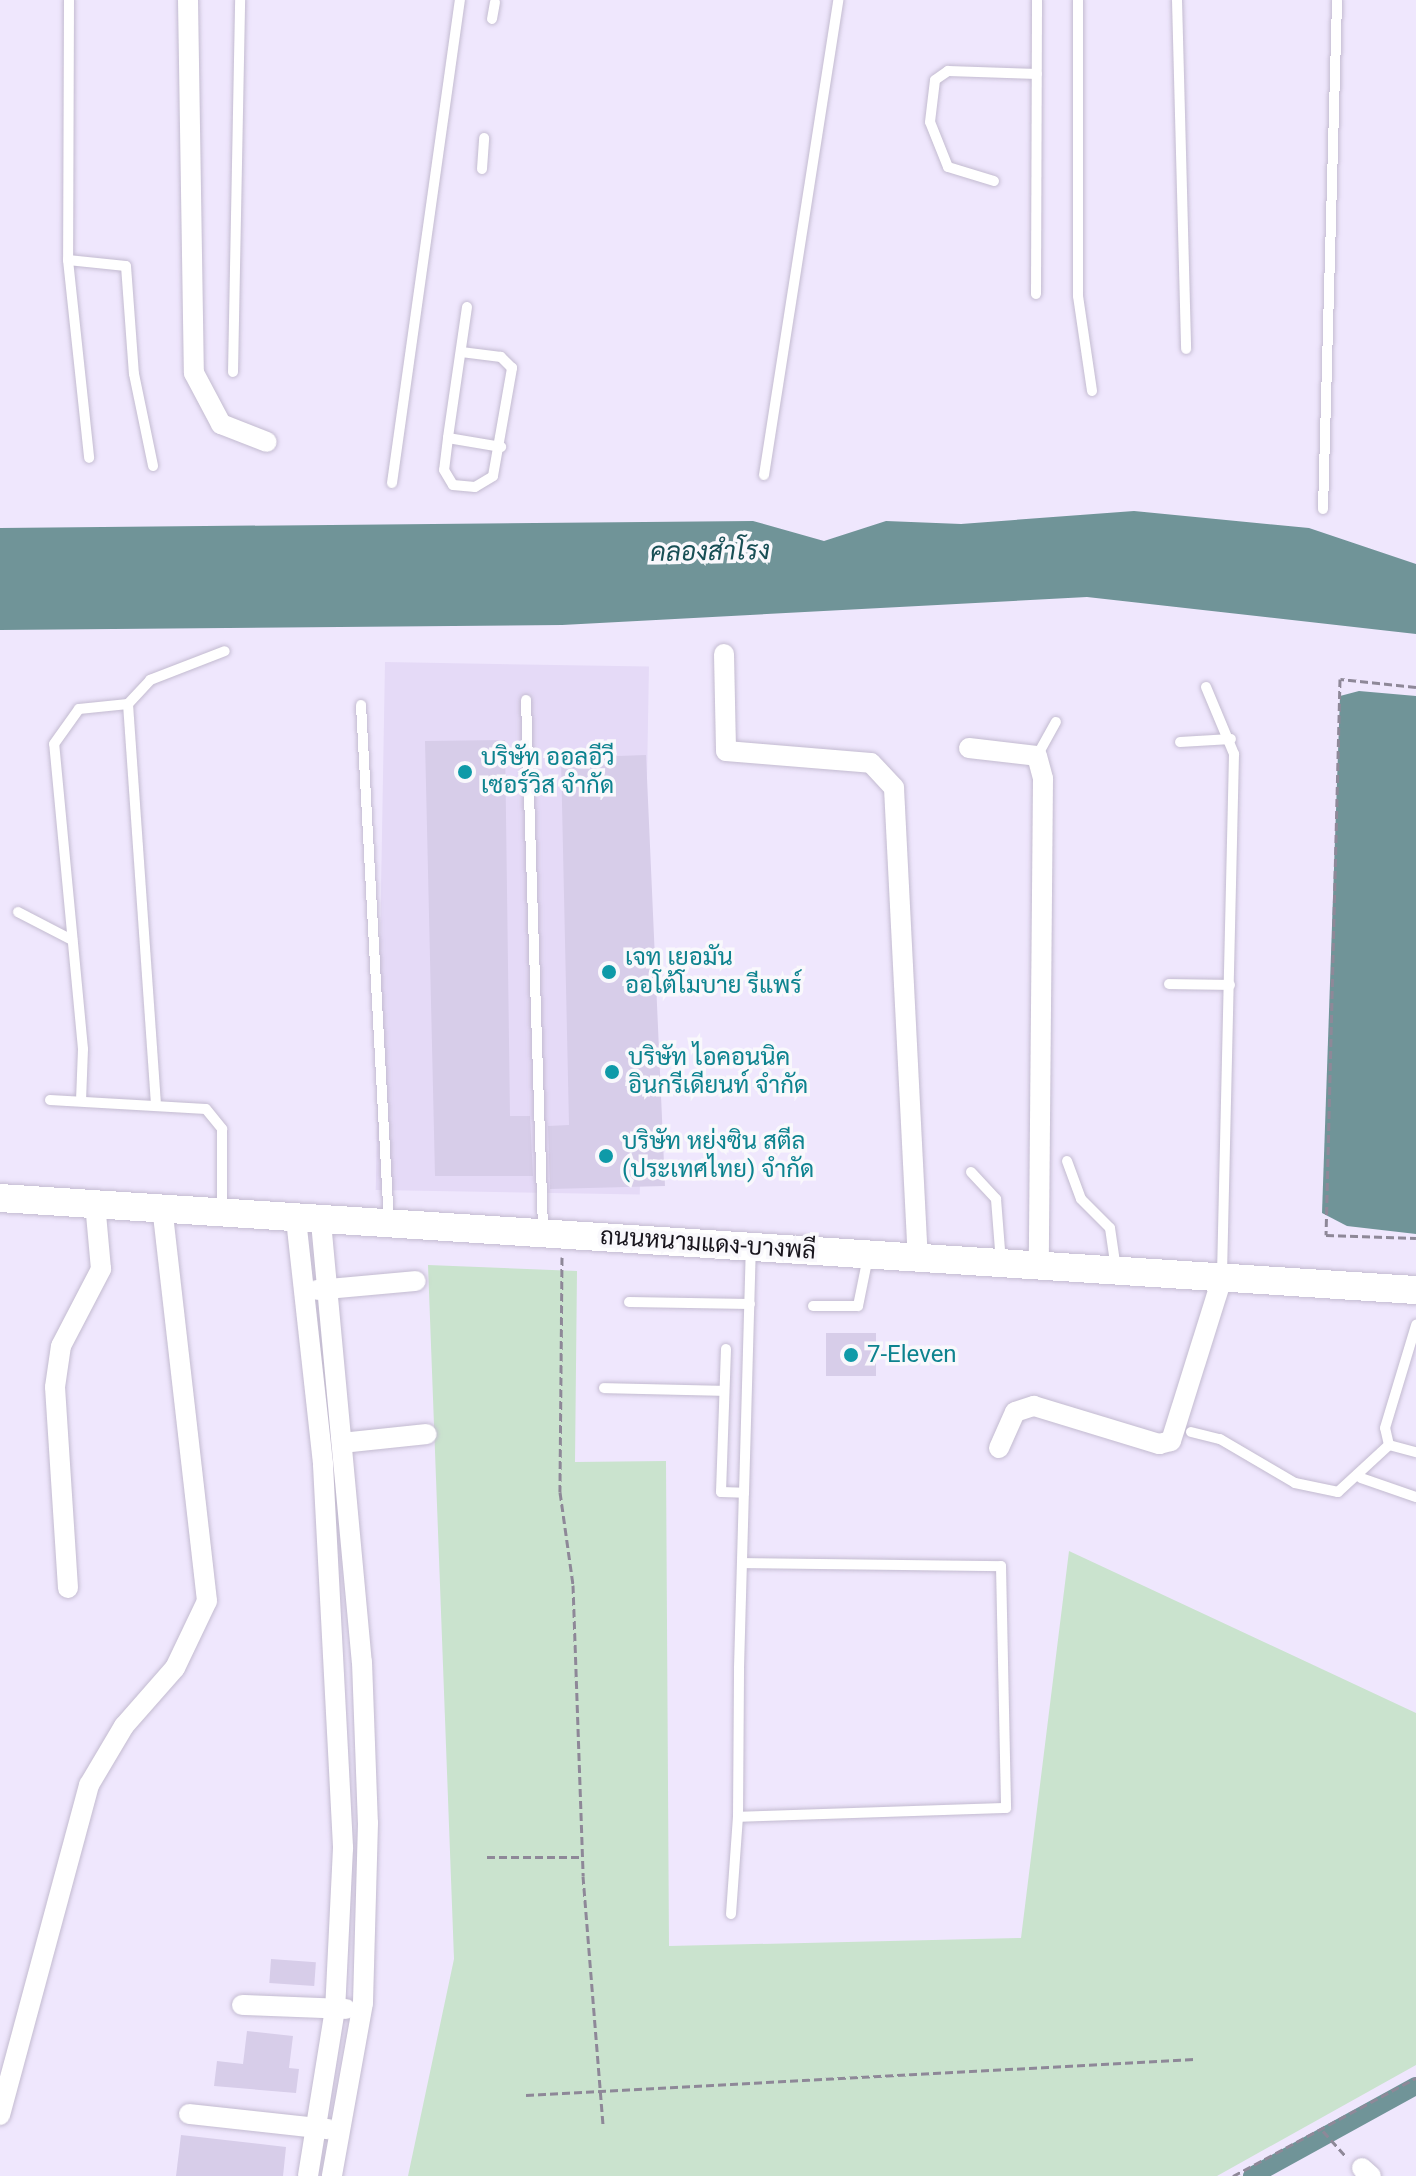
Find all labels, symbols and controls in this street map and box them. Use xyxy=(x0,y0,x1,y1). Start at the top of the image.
water label: คลองสำโรง xyxy=(650,535,770,569)
place label: บริษัท ออลอีวี เซอร์วิส จำกัด xyxy=(481,744,615,800)
marker: บริษัท ออลอีวี เซอร์วิส จำกัด xyxy=(456,763,474,781)
place label: เจท เยอมัน ออโต้โมบาย รีแพร์ xyxy=(625,944,802,1000)
marker: เจท เยอมัน ออโต้โมบาย รีแพร์ xyxy=(600,963,618,981)
place label: บริษัท ไอคอนนิค อินกรีเดียนท์ จำกัด xyxy=(628,1044,808,1100)
marker: บริษัท ไอคอนนิค อินกรีเดียนท์ จำกัด xyxy=(603,1063,621,1081)
place label: บริษัท หย่งซิน สตีล (ประเทศไทย) จํากัด xyxy=(622,1128,814,1184)
marker: บริษัท หย่งซิน สตีล (ประเทศไทย) จํากัด xyxy=(597,1147,615,1165)
street label: ถนนหนามแดง-บางพลี xyxy=(599,1222,817,1266)
place label: 7-Eleven xyxy=(867,1341,957,1369)
marker: 7-Eleven xyxy=(842,1346,860,1364)

